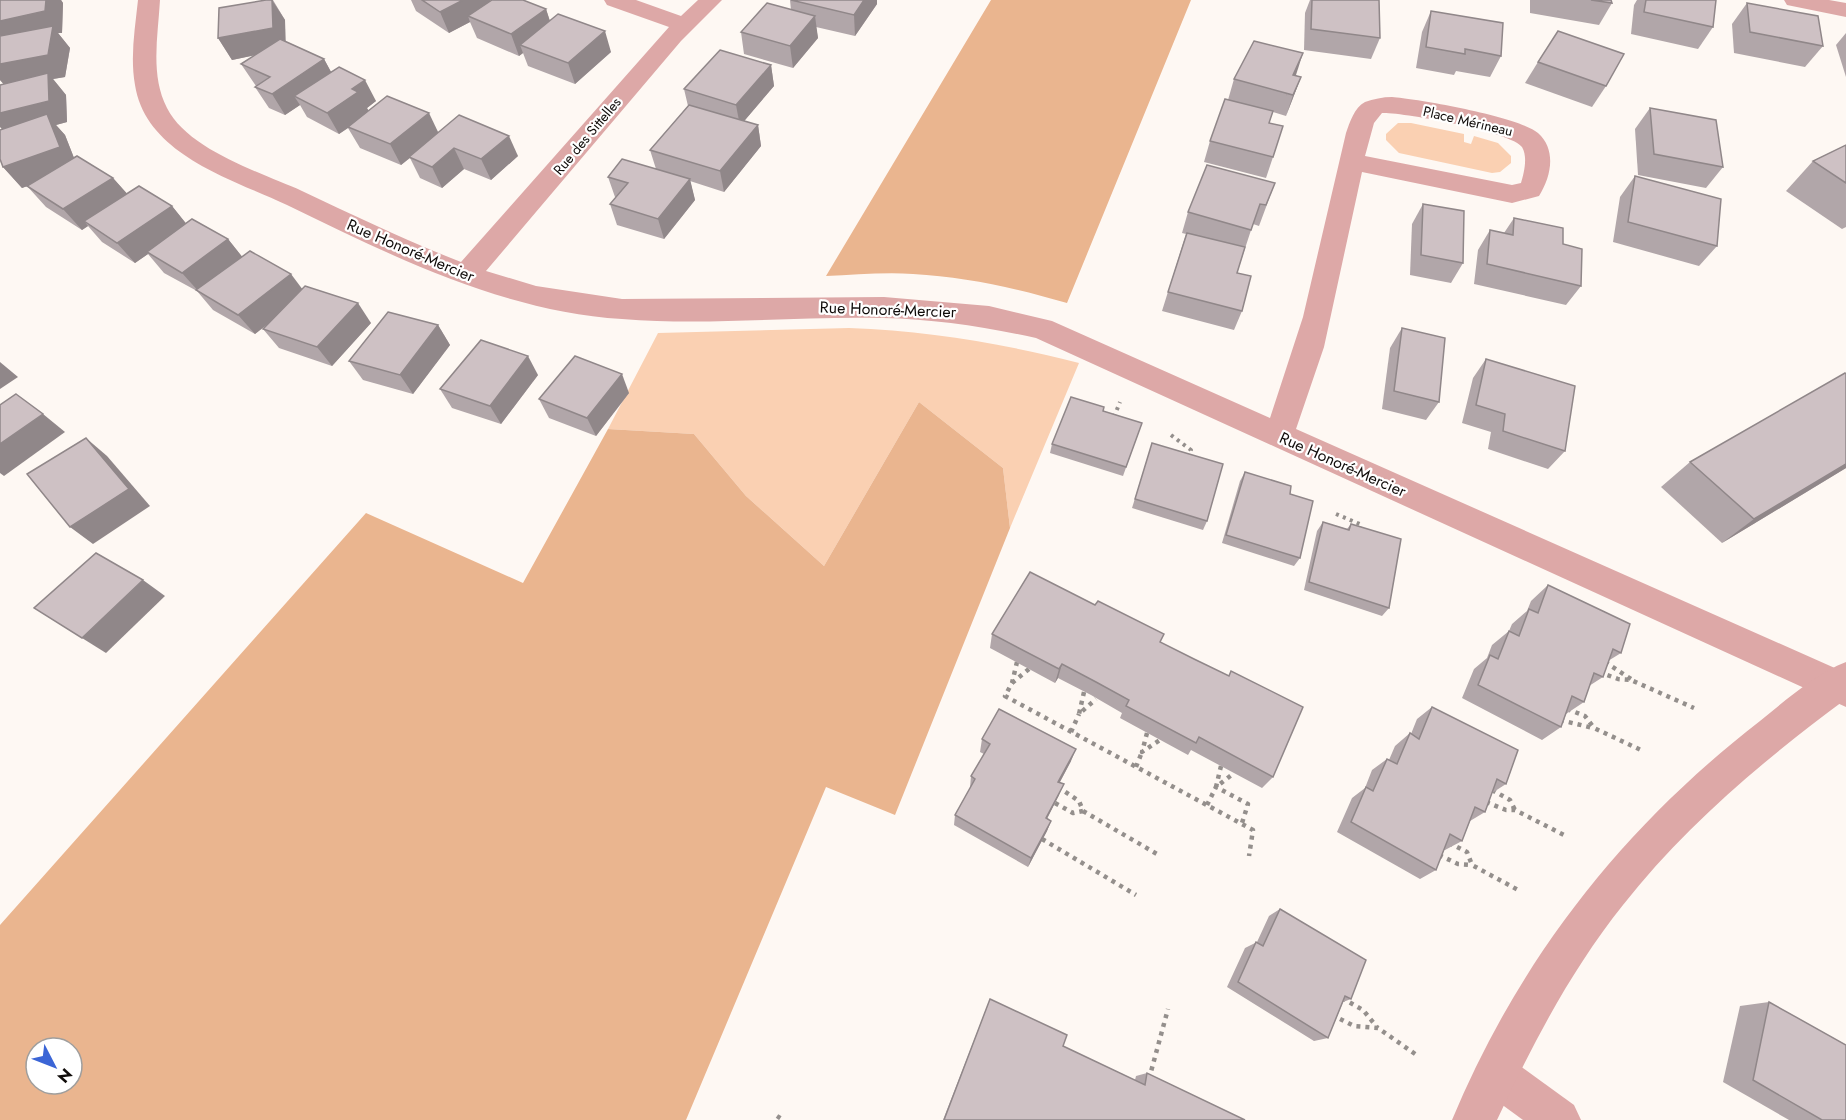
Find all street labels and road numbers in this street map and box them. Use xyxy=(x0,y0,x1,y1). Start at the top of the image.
street label: Rue des Sittelles xyxy=(548,92,626,179)
street label: Place Mérineau xyxy=(1421,101,1515,141)
street label: Rue Honoré-Mercier xyxy=(343,213,479,288)
street label: Rue Honoré-Mercier xyxy=(819,296,957,323)
street label: Rue Honoré-Mercier xyxy=(1276,426,1410,503)

